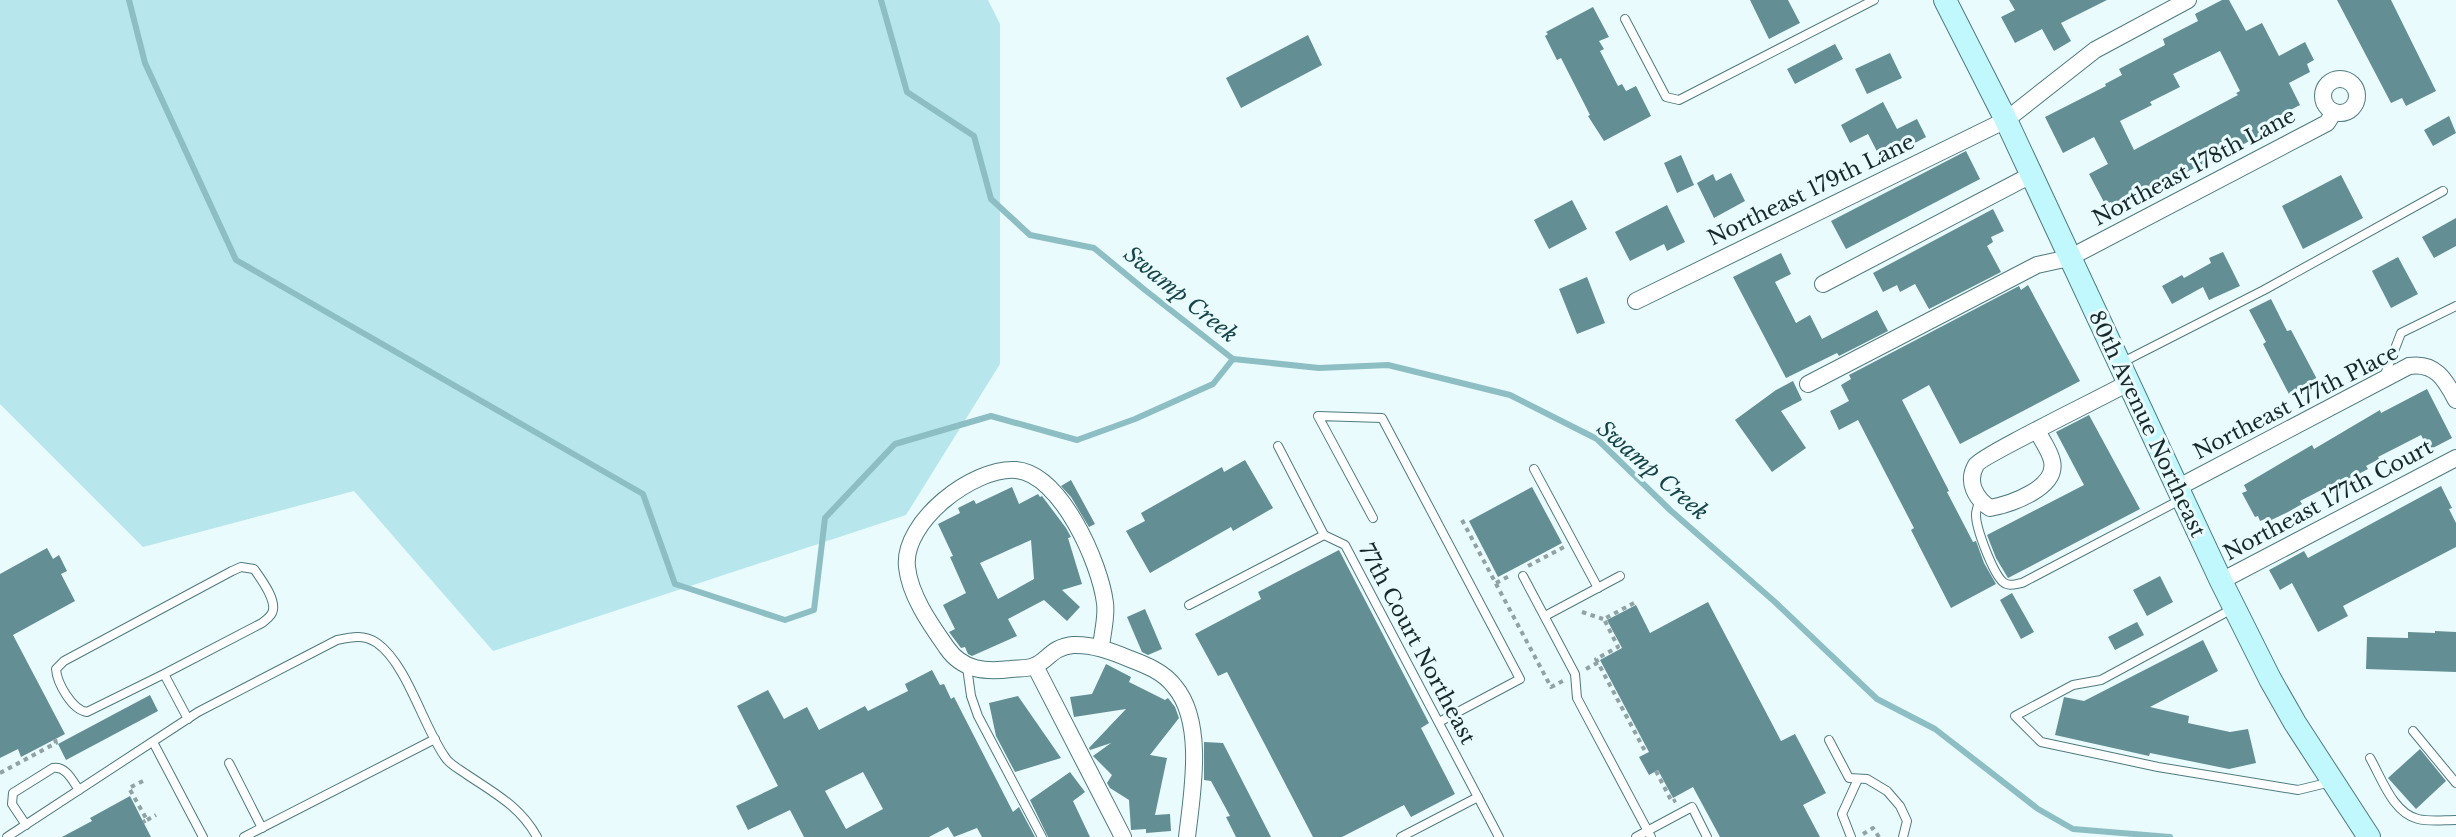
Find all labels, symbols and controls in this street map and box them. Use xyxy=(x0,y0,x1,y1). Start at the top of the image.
street label: Northeast 178th Lane xyxy=(2088,102,2300,232)
street label: Northeast 179th Lane xyxy=(1703,129,1919,251)
water label: Swamp Creek xyxy=(1118,240,1243,348)
street label: 80th Avenue Northeast xyxy=(2083,307,2211,541)
street label: Northeast 177th Place xyxy=(2189,339,2403,465)
water label: Swamp Creek xyxy=(1592,415,1714,526)
street label: Northeast 177th Court xyxy=(2219,434,2437,566)
street label: 77th Court Northeast xyxy=(1353,539,1481,749)

